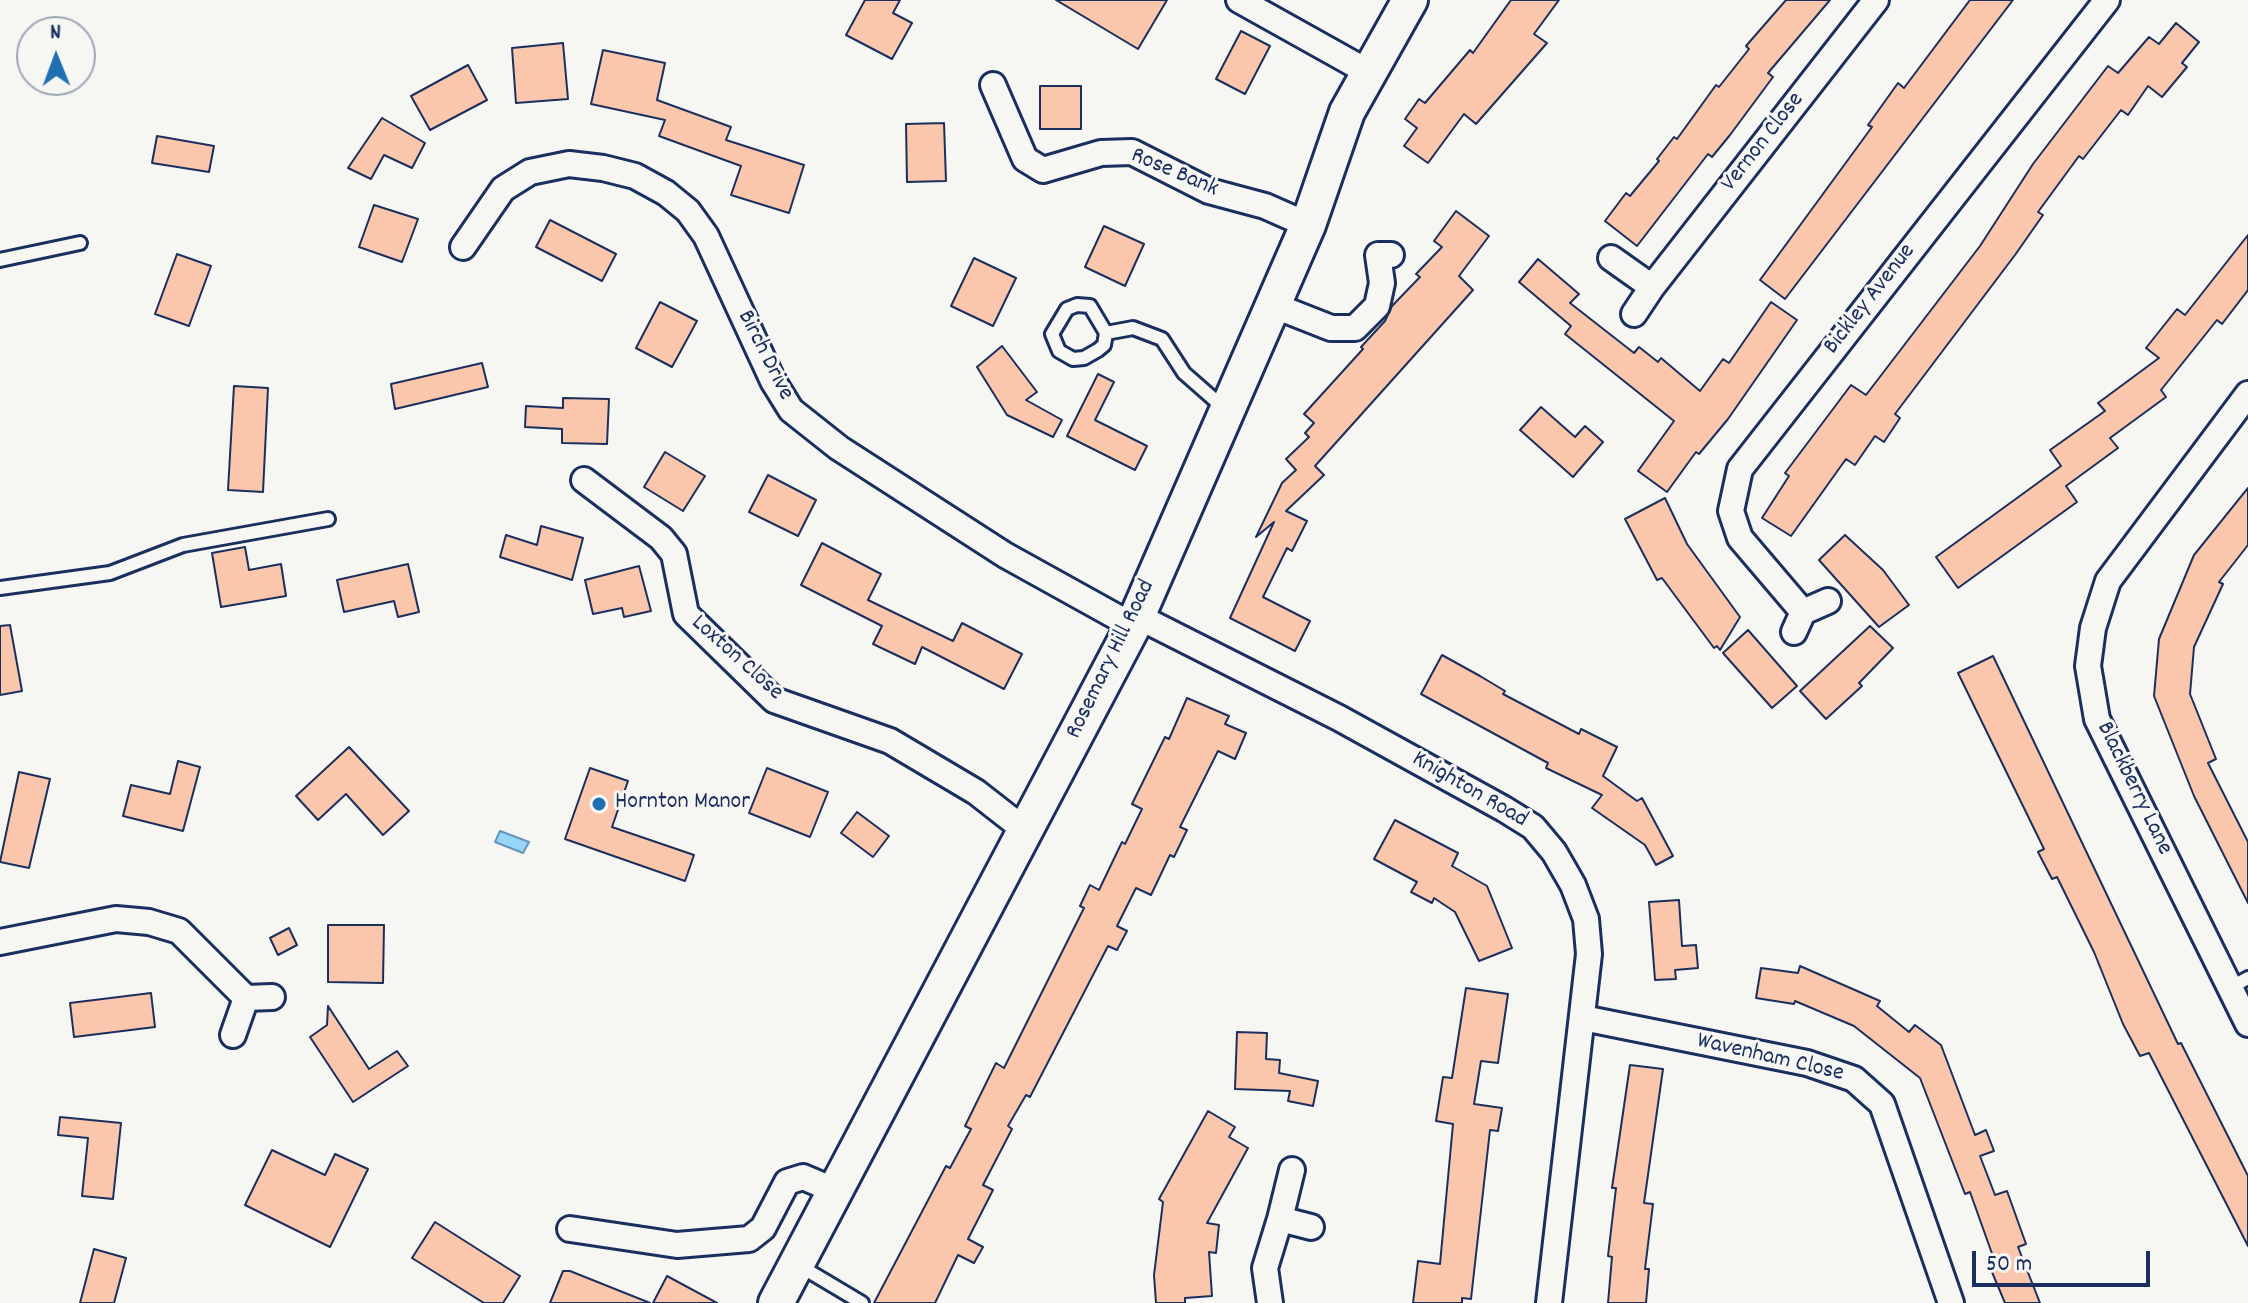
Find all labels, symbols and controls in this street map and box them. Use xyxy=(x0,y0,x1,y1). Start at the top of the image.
north arrow xyxy=(16,16,96,96)
text: N xyxy=(50,18,61,49)
street label: Vernon Close xyxy=(1716,88,1812,198)
street label: Rose Bank xyxy=(1126,143,1222,205)
street label: Bickley Avenue xyxy=(1819,239,1923,361)
street label: Birch Drive xyxy=(729,306,799,406)
street label: Rosemary Hill Road xyxy=(1061,576,1163,744)
street label: Loxton Close xyxy=(684,610,788,708)
street label: Blackberry Lane xyxy=(2088,718,2178,860)
street label: Knighton Road xyxy=(1406,746,1532,836)
place label: Hornton Manor xyxy=(615,790,750,818)
marker: Hornton Manor xyxy=(590,795,608,813)
street label: Wavenham Close xyxy=(1694,1028,1846,1090)
scale bar xyxy=(1976,1235,2154,1285)
text: 50 m xyxy=(1986,1248,2032,1282)

